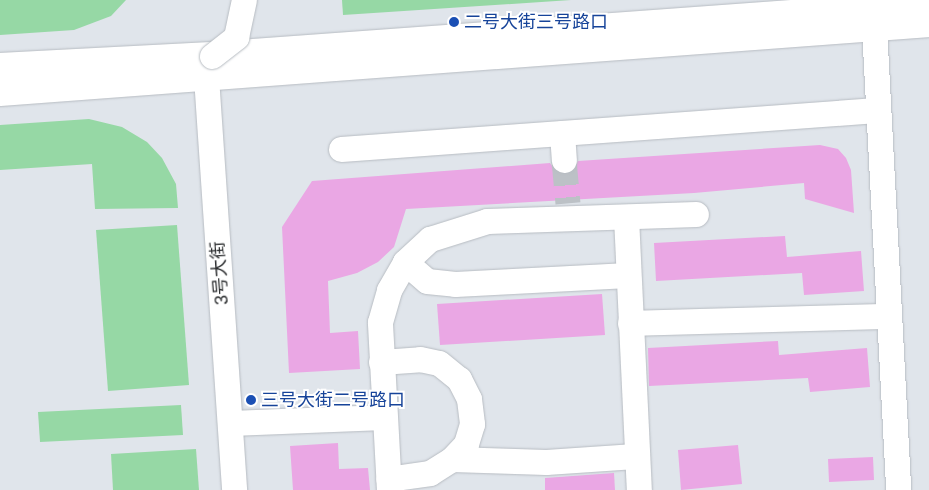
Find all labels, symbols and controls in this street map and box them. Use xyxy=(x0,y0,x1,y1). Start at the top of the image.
place label: 二号大街三号路口 xyxy=(464,11,608,33)
marker: 二号大街三号路口 xyxy=(448,16,460,28)
street label: 3号大街 xyxy=(207,240,233,306)
place label: 三号大街二号路口 xyxy=(261,389,405,411)
marker: 三号大街二号路口 xyxy=(245,394,257,406)

